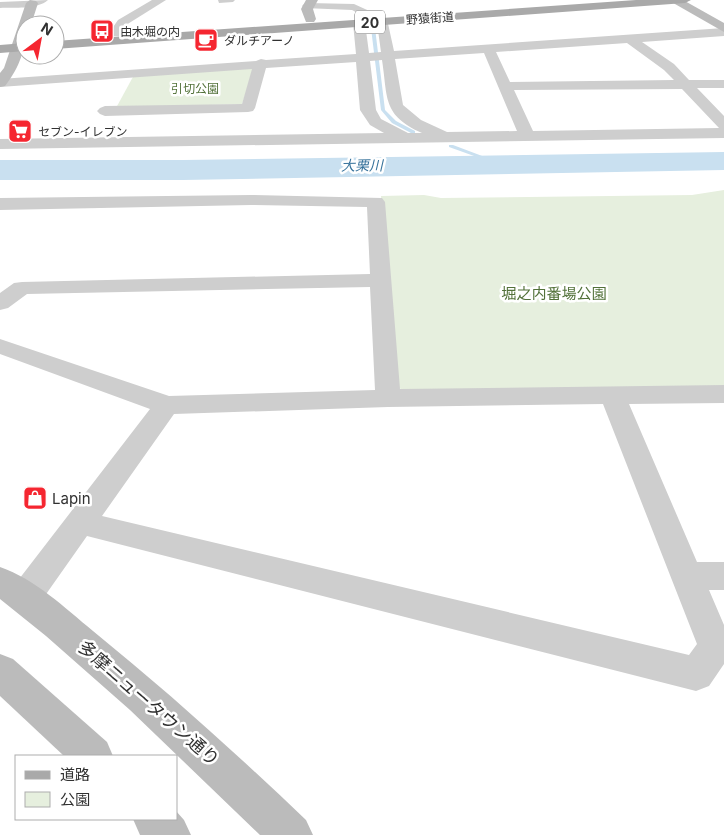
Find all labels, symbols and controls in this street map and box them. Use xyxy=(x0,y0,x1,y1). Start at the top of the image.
street label: 野猿街道 xyxy=(406,9,454,27)
road number: 20 xyxy=(355,11,385,34)
north arrow xyxy=(15,15,65,65)
bus stop icon: 由木堀の内 xyxy=(89,18,115,44)
text: N xyxy=(38,19,56,39)
place label: 由木堀の内 xyxy=(120,24,180,39)
cafe icon: ダルチアーノ xyxy=(193,27,219,53)
place label: ダルチアーノ xyxy=(224,33,295,48)
park label: 引切公園 xyxy=(171,81,219,96)
supermarket icon: セブン-イレブン xyxy=(7,118,33,144)
place label: セブン-イレブン xyxy=(38,124,128,139)
water label: 大栗川 xyxy=(341,156,385,174)
park label: 堀之内番場公園 xyxy=(501,284,607,303)
shop icon: Lapin xyxy=(22,485,48,511)
place label: Lapin xyxy=(52,489,91,508)
street label: 多摩ニュータウン通り xyxy=(74,636,224,770)
legend xyxy=(15,755,178,820)
text: 道路 xyxy=(60,765,90,784)
text: 公園 xyxy=(60,790,90,809)

